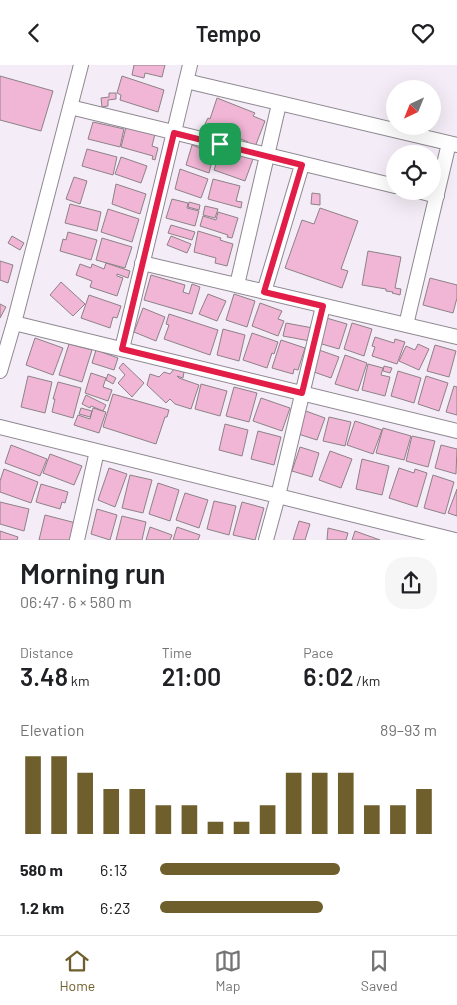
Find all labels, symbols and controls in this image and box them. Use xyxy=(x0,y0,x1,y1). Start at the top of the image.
icon: back xyxy=(20,19,48,47)
icon: heart xyxy=(409,19,437,47)
text: Tempo xyxy=(196,20,261,46)
north arrow xyxy=(386,80,441,135)
map controls xyxy=(386,80,441,200)
pin xyxy=(199,123,241,165)
icon: arrive xyxy=(206,130,234,158)
button: locate xyxy=(386,145,441,200)
text: Morning run xyxy=(20,556,166,590)
button: share xyxy=(385,557,437,609)
text: 06:47 · 6 × 580 m xyxy=(20,592,132,611)
text: Distance xyxy=(20,644,73,661)
text: Time xyxy=(162,644,192,661)
text: Pace xyxy=(303,644,333,661)
text: 3.48 xyxy=(20,661,68,691)
text: 21:00 xyxy=(162,661,221,691)
text: 6:02 xyxy=(303,661,353,691)
text: km xyxy=(68,672,89,689)
text: /km xyxy=(353,672,380,689)
text: Elevation xyxy=(20,720,84,739)
text: 89–93 m xyxy=(380,720,437,739)
text: 580 m xyxy=(20,860,63,879)
text: 6:13 xyxy=(100,860,128,879)
text: 1.2 km xyxy=(20,898,64,917)
text: 6:23 xyxy=(100,898,130,917)
tab: Home xyxy=(59,947,95,994)
tab: Map xyxy=(214,947,242,994)
tab: Saved xyxy=(361,947,398,994)

